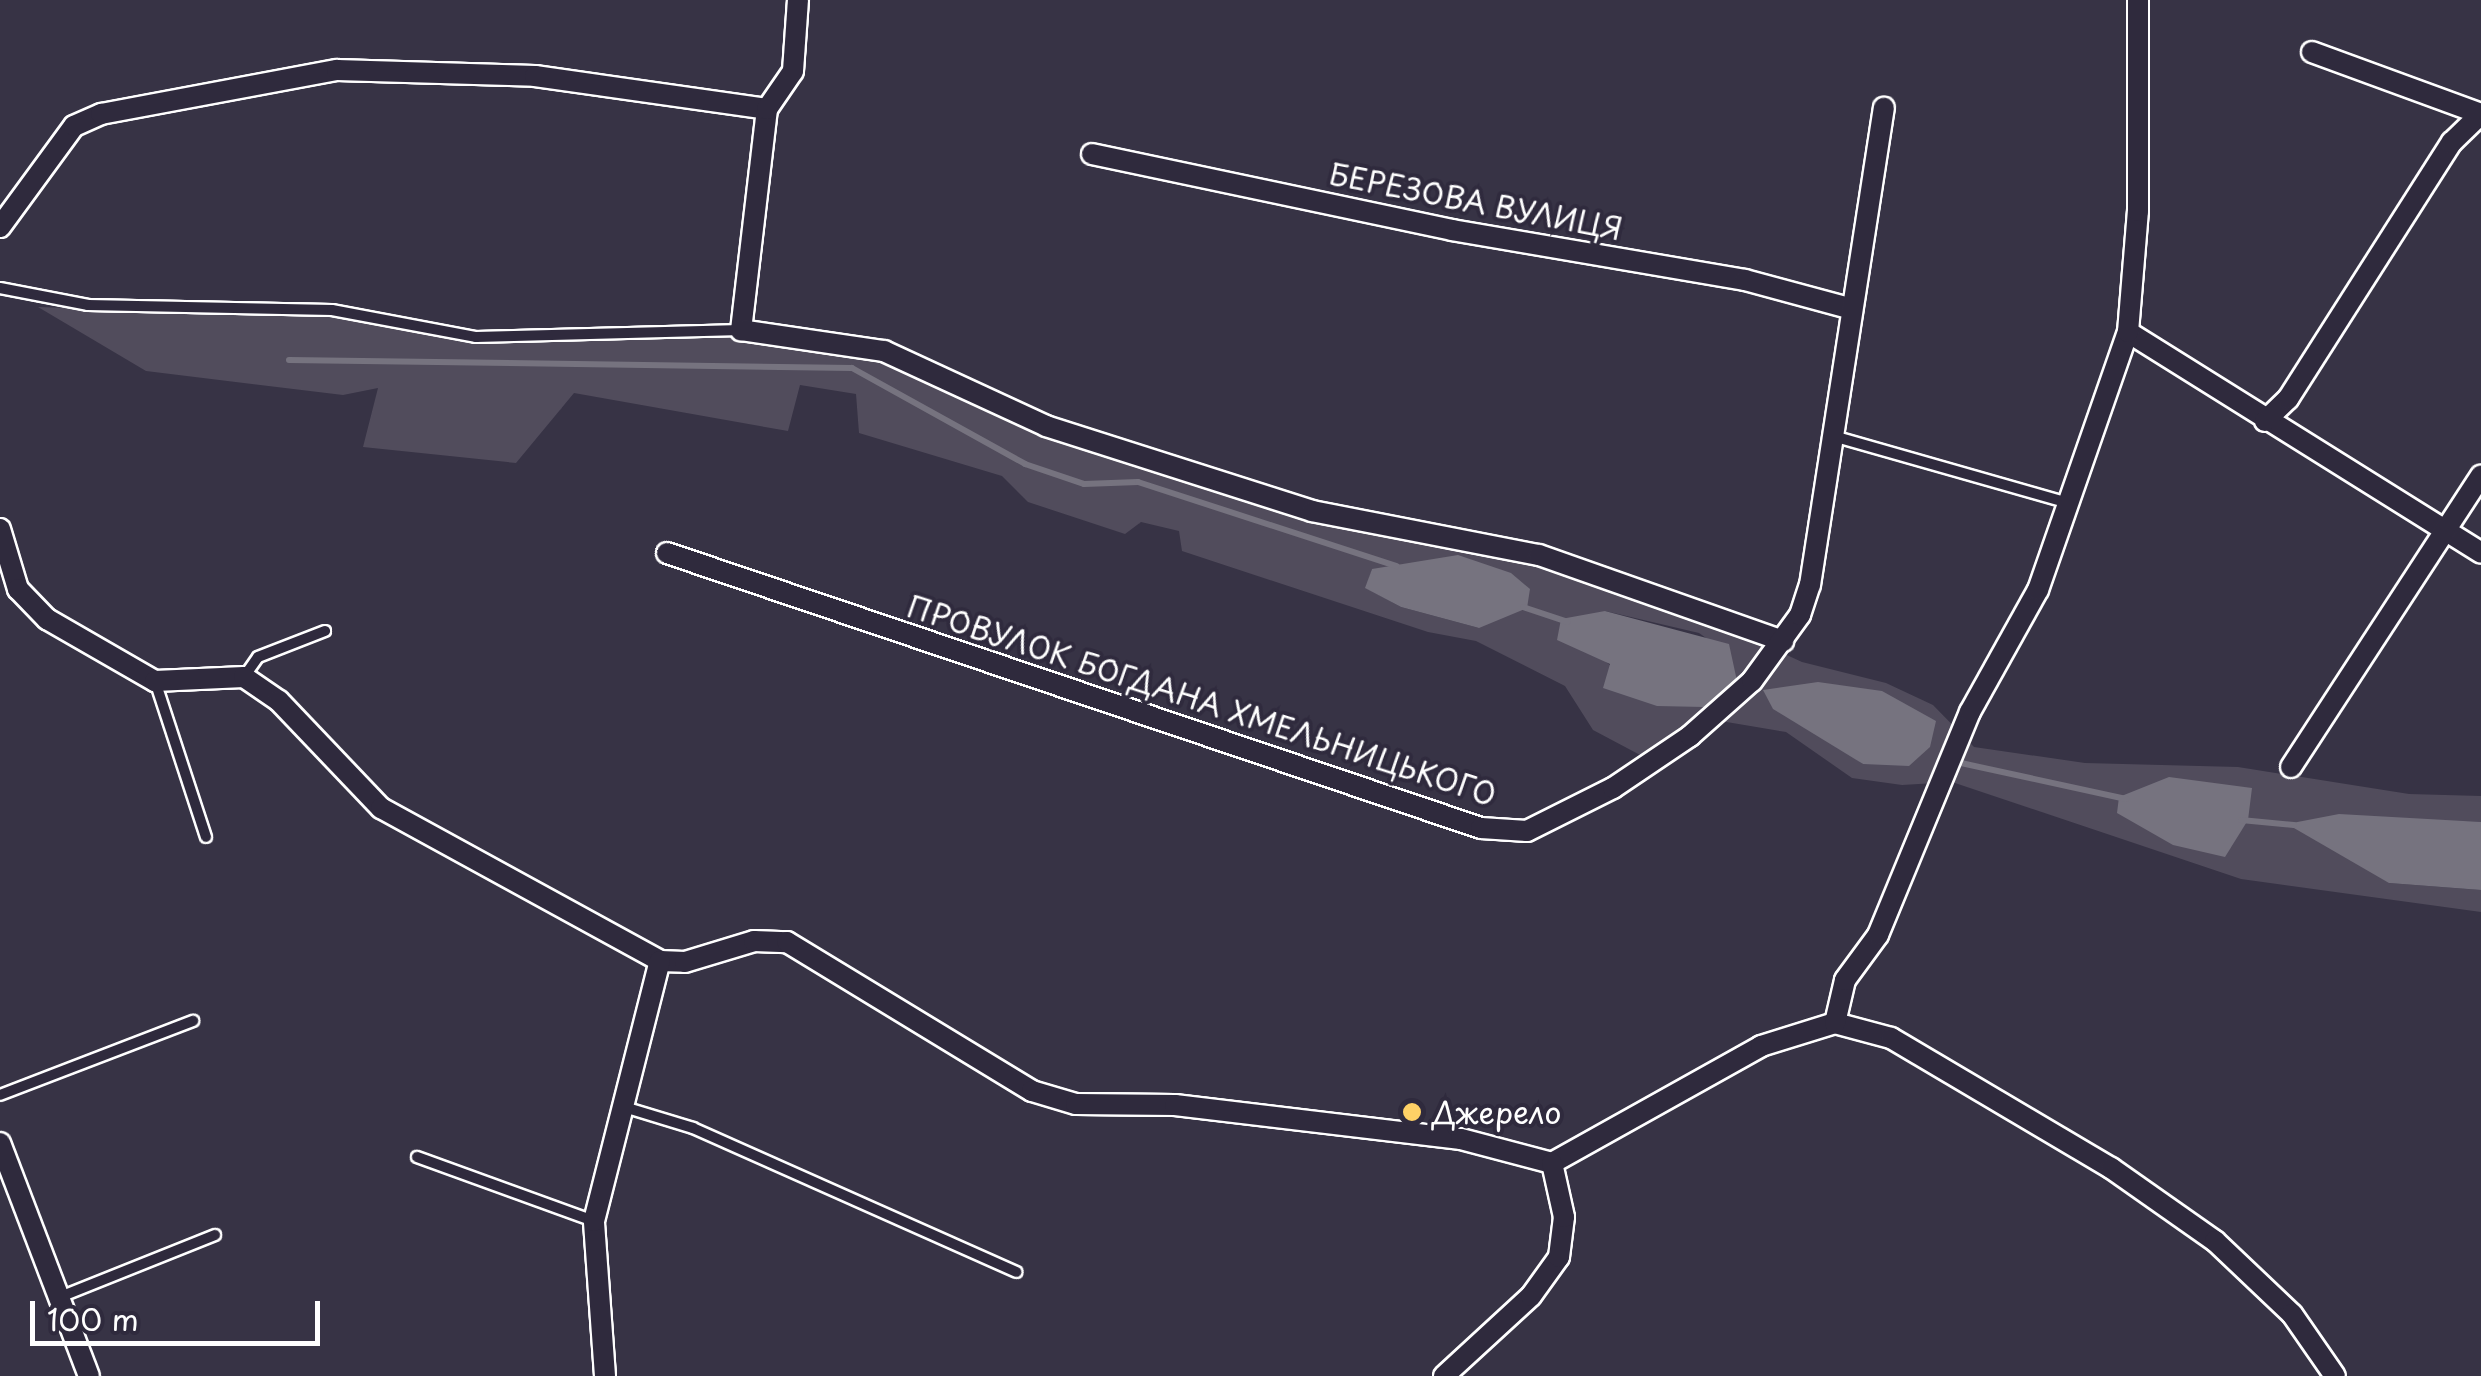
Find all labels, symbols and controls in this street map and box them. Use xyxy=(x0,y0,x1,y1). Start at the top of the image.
street label: БЕРЕЗОВА ВУЛИЦЯ xyxy=(1327,155,1625,247)
street label: ПРОВУЛОК БОГДАНА ХМЕЛЬНИЦЬКОГО xyxy=(904,588,1500,812)
place label: Джерело xyxy=(1432,1094,1561,1130)
marker: Джерело xyxy=(1401,1101,1423,1123)
scale bar xyxy=(35,1281,325,1343)
text: 100 m xyxy=(47,1296,139,1341)

